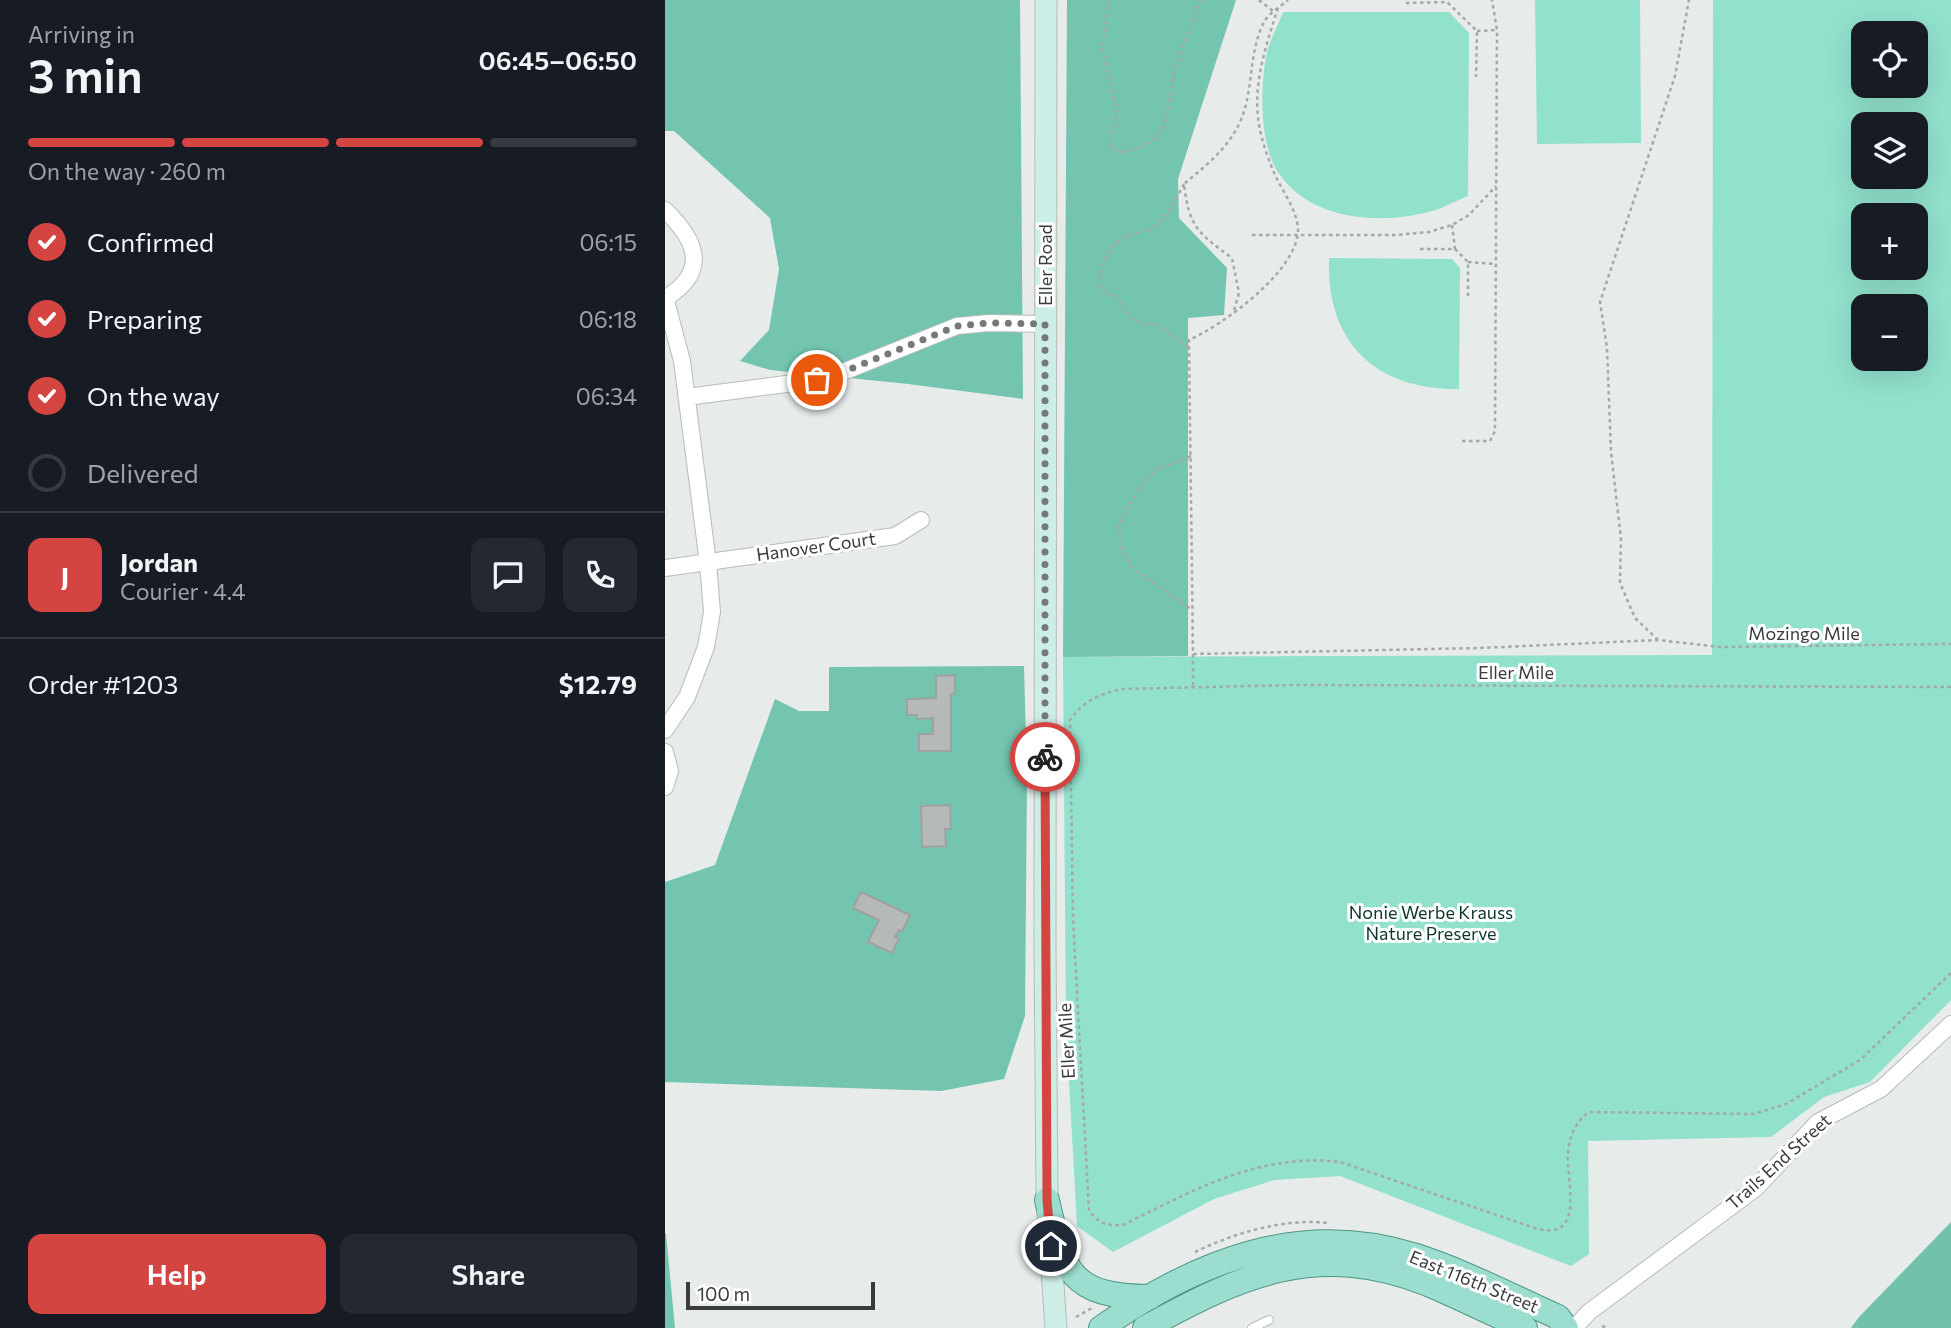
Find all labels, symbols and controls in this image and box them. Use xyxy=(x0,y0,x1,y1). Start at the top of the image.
text: Arriving in xyxy=(28,20,135,48)
map controls xyxy=(1851,21,1928,371)
button: locate xyxy=(1851,21,1928,98)
text: 06:45–06:50 xyxy=(479,44,637,75)
text: 3 min xyxy=(28,46,143,102)
button: layers xyxy=(1851,112,1928,189)
text: On the way · 260 m xyxy=(28,157,226,185)
button: + xyxy=(1851,203,1928,280)
icon: check xyxy=(28,223,66,261)
street label: Eller Road xyxy=(1034,224,1056,306)
text: Confirmed xyxy=(87,226,214,257)
text: 06:15 xyxy=(580,228,637,256)
button: − xyxy=(1851,294,1928,371)
icon: check xyxy=(28,300,66,338)
text: Preparing xyxy=(87,303,202,334)
text: 06:18 xyxy=(579,305,637,333)
pin xyxy=(787,350,847,410)
icon: bag xyxy=(798,361,836,399)
icon: check xyxy=(28,377,66,415)
text: On the way xyxy=(87,380,220,411)
text: 06:34 xyxy=(576,382,637,410)
text: Delivered xyxy=(87,457,198,488)
street label: Hanover Court xyxy=(755,527,877,565)
button: chat xyxy=(471,538,545,612)
button: phone xyxy=(563,538,637,612)
text: Jordan xyxy=(120,546,198,577)
text: J xyxy=(61,560,69,591)
text: Courier · 4.4 xyxy=(120,577,246,605)
street label: Mozingo Mile xyxy=(1748,622,1860,644)
street label: Eller Mile xyxy=(1478,661,1554,683)
text: Order #1203 xyxy=(28,668,178,699)
text: $12.79 xyxy=(559,668,637,699)
courier xyxy=(1010,722,1080,792)
icon: bike xyxy=(1026,738,1064,776)
park label: Nonie Werbe Krauss Nature Preserve xyxy=(1349,901,1513,944)
street label: Eller Mile xyxy=(1053,1003,1079,1080)
street label: Trails End Street xyxy=(1722,1109,1835,1214)
pin xyxy=(1021,1216,1081,1276)
icon: home xyxy=(1032,1227,1070,1265)
button: Help xyxy=(28,1234,326,1314)
button: Share xyxy=(340,1234,637,1314)
street label: East 116th Street xyxy=(1407,1245,1542,1317)
scale bar xyxy=(686,1279,875,1311)
text: 100 m xyxy=(697,1282,750,1305)

